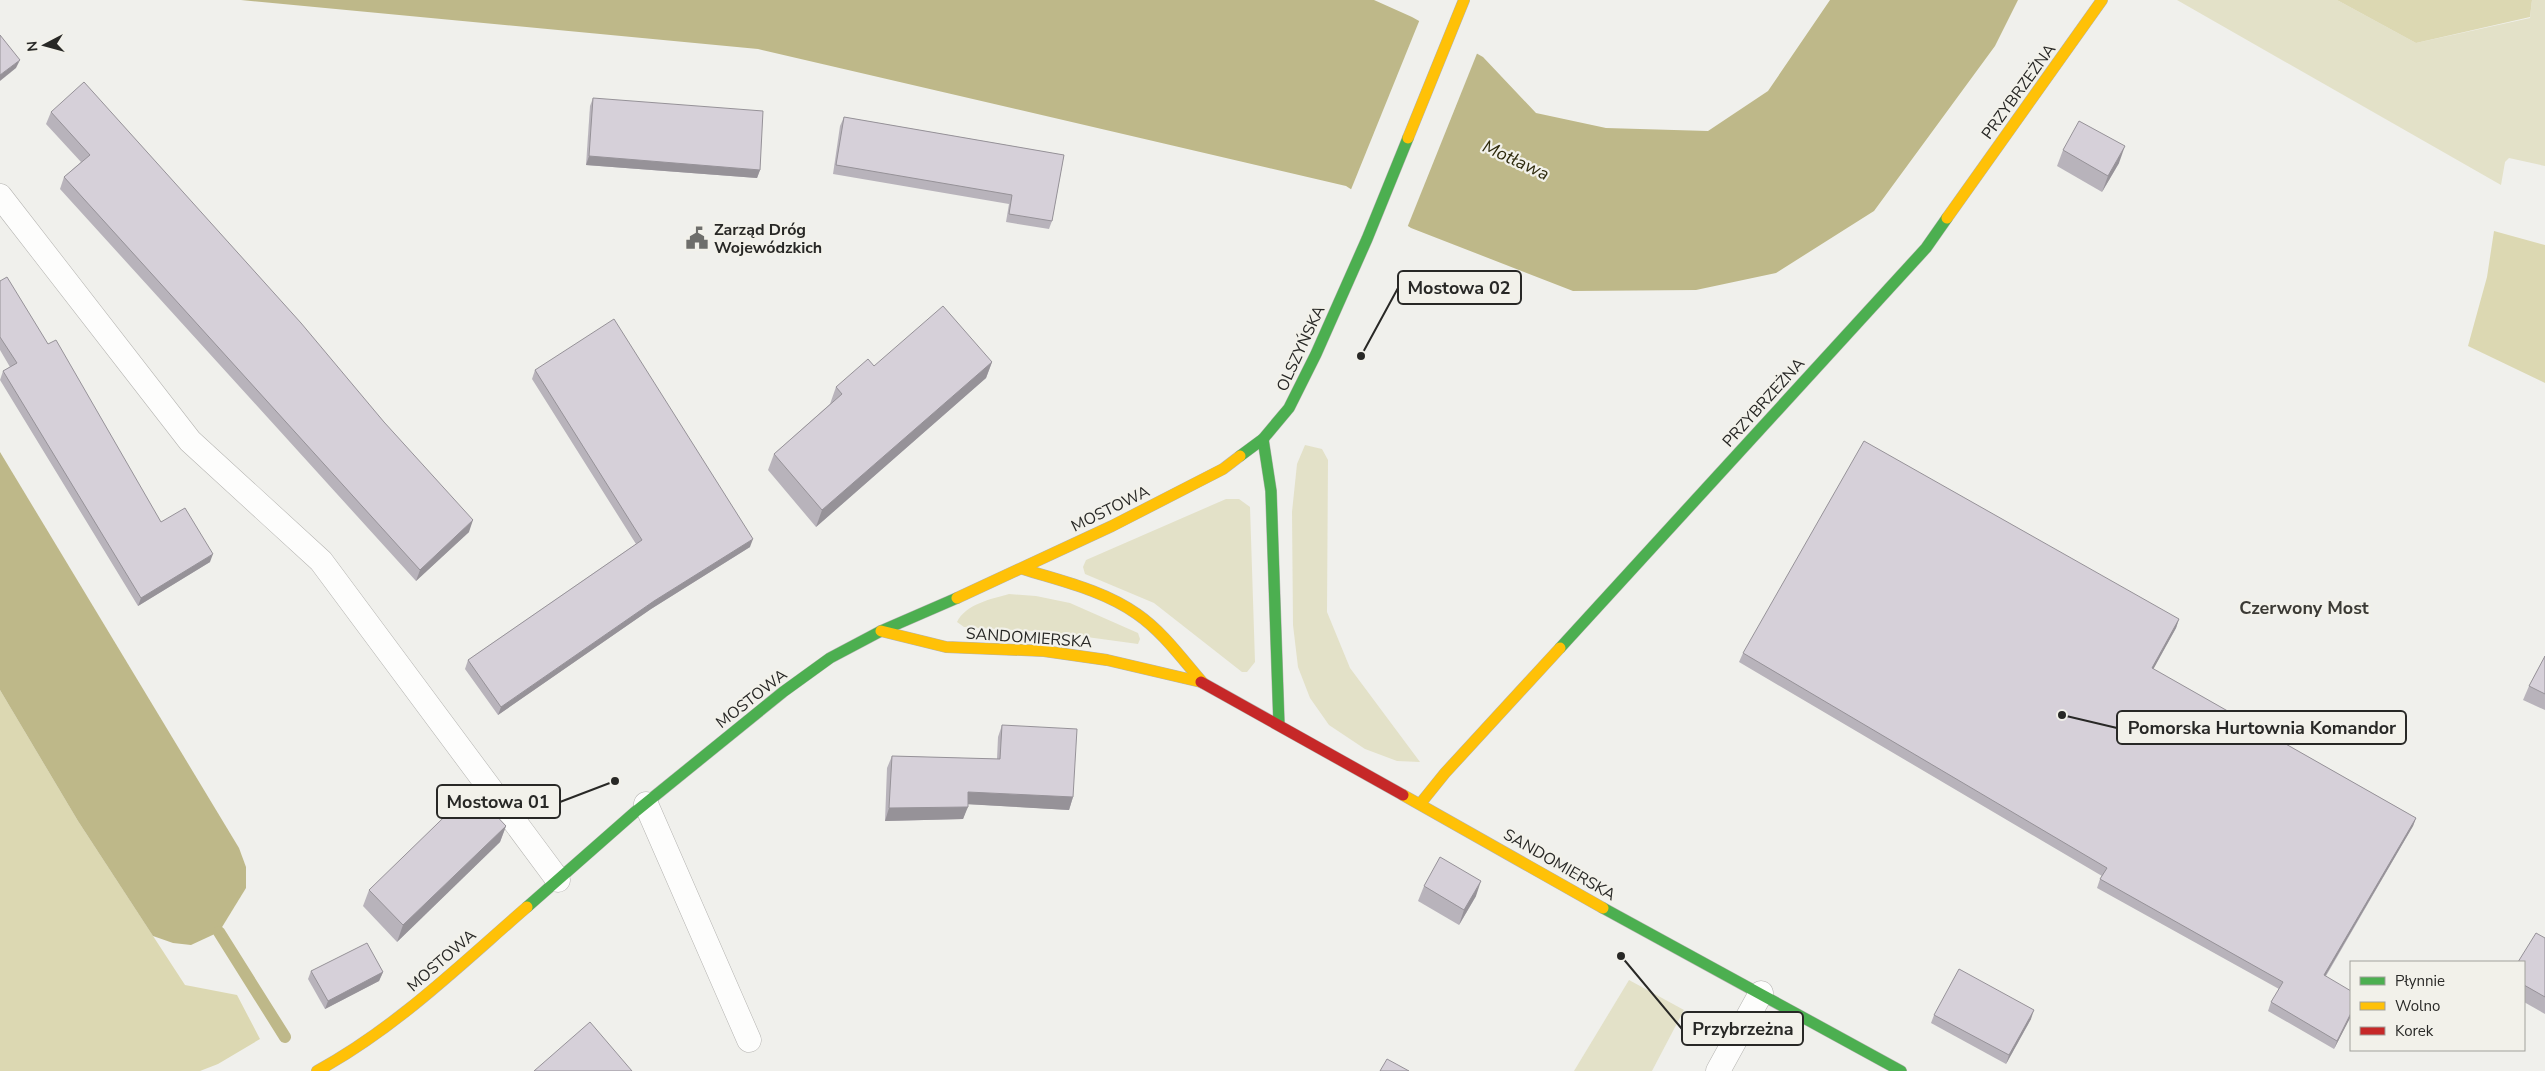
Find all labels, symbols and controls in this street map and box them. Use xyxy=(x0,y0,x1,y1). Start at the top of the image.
north arrow xyxy=(20,20,70,70)
street label: PRZYBRZEŻNA xyxy=(1977,39,2061,144)
text: N xyxy=(23,40,43,53)
water label: Motława xyxy=(1479,134,1553,186)
place label: Zarząd Dróg Wojewódzkich xyxy=(714,219,822,259)
public building icon: Zarząd Dróg Wojewódzkich xyxy=(684,225,710,251)
callout: Mostowa 02 xyxy=(1398,271,1521,304)
text: Mostowa 02 xyxy=(1407,276,1511,300)
street label: OLSZYŃSKA xyxy=(1271,302,1331,395)
street label: PRZYBRZEŻNA xyxy=(1718,353,1810,452)
street label: MOSTOWA xyxy=(1067,480,1154,537)
district label: Czerwony Most xyxy=(2239,596,2369,620)
street label: SANDOMIERSKA xyxy=(965,623,1093,653)
street label: MOSTOWA xyxy=(711,664,792,734)
callout: Pomorska Hurtownia Komandor xyxy=(2117,711,2406,744)
text: Pomorska Hurtownia Komandor xyxy=(2128,716,2396,740)
callout: Mostowa 01 xyxy=(437,785,560,818)
text: Mostowa 01 xyxy=(446,790,550,814)
street label: SANDOMIERSKA xyxy=(1499,824,1620,906)
street label: MOSTOWA xyxy=(402,924,481,997)
legend xyxy=(2350,961,2525,1051)
text: Płynnie xyxy=(2395,971,2445,991)
text: Wolno xyxy=(2395,996,2440,1016)
callout: Przybrzeżna xyxy=(1682,1012,1803,1045)
text: Przybrzeżna xyxy=(1692,1017,1794,1041)
text: Korek xyxy=(2395,1021,2434,1041)

